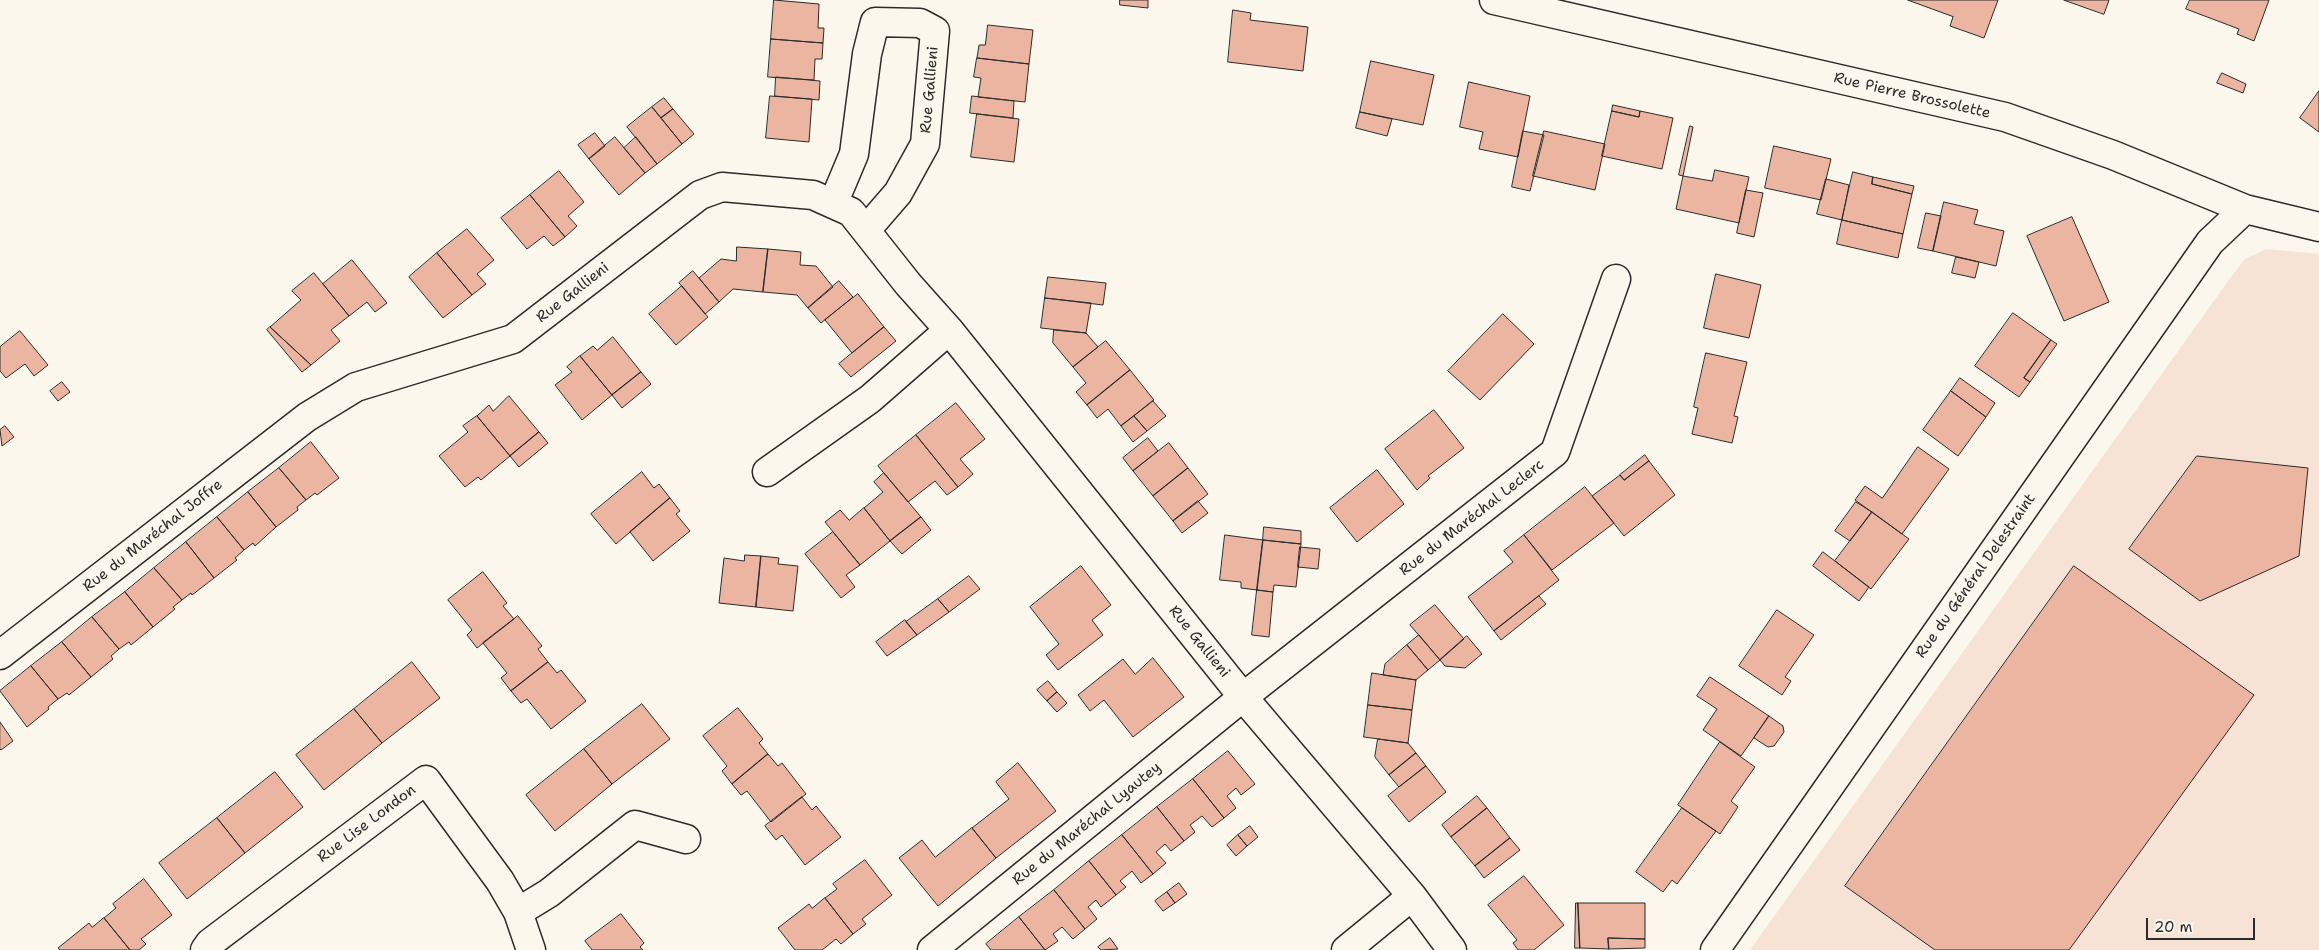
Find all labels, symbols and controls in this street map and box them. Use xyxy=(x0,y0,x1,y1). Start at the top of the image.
street label: Rue Gallieni xyxy=(917,46,943,134)
street label: Rue Pierre Brossolette xyxy=(1832,69,1992,123)
street label: Rue Gallieni xyxy=(533,259,613,327)
street label: Rue du Maréchal Leclerc xyxy=(1396,456,1548,580)
street label: Rue du Maréchal Joffre xyxy=(80,476,226,596)
street label: Rue du Général Delestraint xyxy=(1912,490,2040,662)
street label: Rue Gallieni xyxy=(1165,602,1233,682)
street label: Rue du Maréchal Lyautey xyxy=(1009,759,1165,889)
street label: Rue Lise London xyxy=(314,781,420,867)
scale bar xyxy=(2149,908,2258,940)
text: 20 m xyxy=(2154,917,2193,937)

